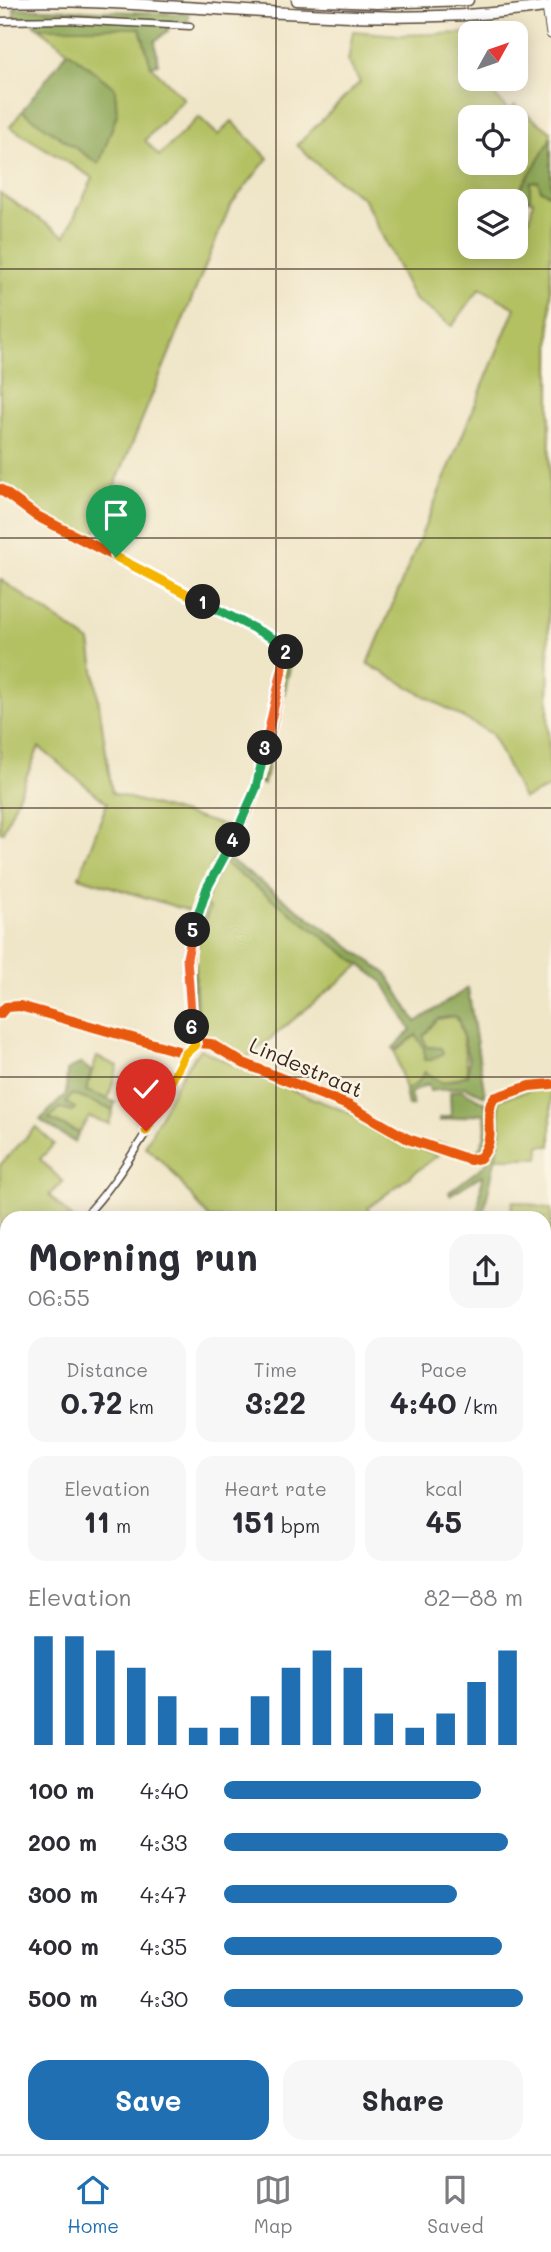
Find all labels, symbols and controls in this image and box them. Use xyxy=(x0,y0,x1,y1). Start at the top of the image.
north arrow xyxy=(458,21,528,91)
map controls xyxy=(458,21,528,259)
button: locate xyxy=(458,105,528,175)
button: layers xyxy=(458,189,528,259)
pin xyxy=(86,485,146,557)
icon: arrive xyxy=(97,496,135,534)
pin: 1 xyxy=(186,584,220,620)
text: 1 xyxy=(198,589,207,614)
pin: 2 xyxy=(268,634,304,670)
text: 2 xyxy=(280,639,291,664)
pin: 3 xyxy=(247,730,282,766)
text: 3 xyxy=(259,735,270,760)
pin: 4 xyxy=(216,822,250,858)
text: 4 xyxy=(226,827,239,852)
pin: 5 xyxy=(176,912,210,948)
text: 5 xyxy=(187,917,198,942)
pin: 6 xyxy=(174,1010,210,1044)
text: 6 xyxy=(186,1014,197,1039)
street label: Lindestraat xyxy=(246,1031,367,1103)
pin xyxy=(116,1059,176,1131)
icon: check xyxy=(127,1070,165,1108)
text: Morning run xyxy=(28,1231,258,1281)
button: share xyxy=(449,1234,523,1308)
text: 06:55 xyxy=(28,1282,90,1312)
text: Distance xyxy=(66,1357,148,1382)
text: Time xyxy=(254,1357,297,1382)
text: Pace xyxy=(421,1357,467,1382)
text: 0.72 xyxy=(61,1382,123,1422)
text: 3:22 xyxy=(245,1382,306,1422)
text: 4:40 xyxy=(390,1382,457,1422)
text: km xyxy=(123,1394,154,1419)
text: /km xyxy=(457,1394,498,1419)
text: Elevation xyxy=(65,1476,150,1501)
text: Heart rate xyxy=(224,1476,327,1501)
text: kcal xyxy=(425,1476,463,1501)
text: 11 xyxy=(83,1501,110,1541)
text: 151 xyxy=(231,1501,275,1541)
text: 45 xyxy=(426,1501,462,1541)
text: m xyxy=(110,1513,131,1538)
text: bpm xyxy=(275,1513,320,1538)
text: Elevation xyxy=(28,1582,131,1612)
text: 82–88 m xyxy=(424,1582,523,1612)
text: 100 m xyxy=(28,1775,94,1805)
text: 4:40 xyxy=(140,1775,188,1805)
text: 200 m xyxy=(28,1827,97,1857)
text: 4:33 xyxy=(140,1827,188,1857)
text: 300 m xyxy=(28,1879,98,1909)
text: 4:47 xyxy=(140,1879,187,1909)
text: 400 m xyxy=(28,1931,99,1961)
text: 4:35 xyxy=(140,1931,188,1961)
text: 500 m xyxy=(28,1983,98,2013)
text: 4:30 xyxy=(140,1983,188,2013)
button: Save xyxy=(28,2060,269,2140)
button: Share xyxy=(283,2060,523,2140)
tab: Home xyxy=(67,2171,119,2238)
tab: Map xyxy=(254,2171,293,2238)
tab: Saved xyxy=(427,2171,484,2238)

